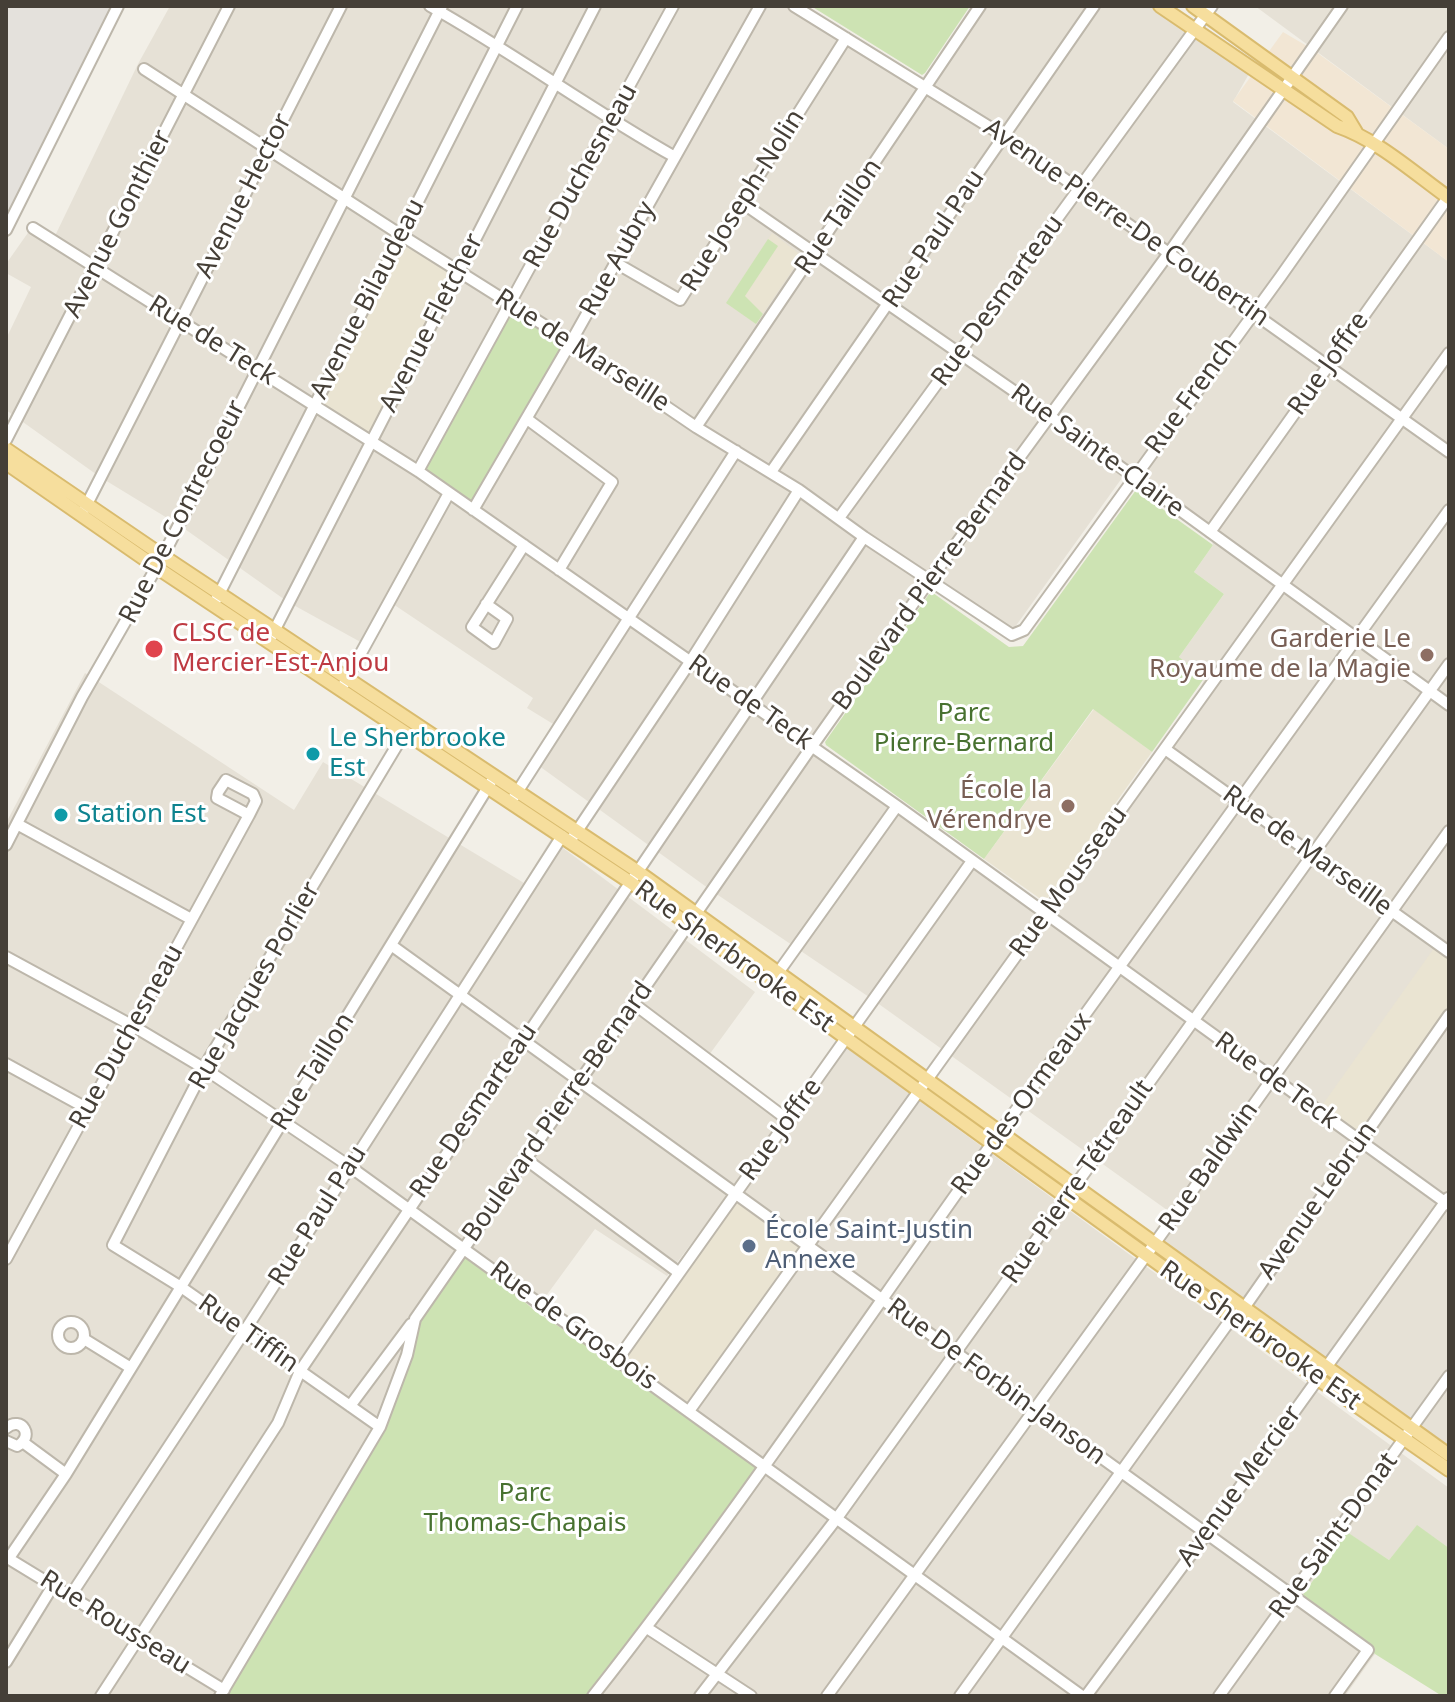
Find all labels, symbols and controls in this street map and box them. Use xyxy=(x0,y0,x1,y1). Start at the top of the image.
street label: Rue Duchesneau xyxy=(517,78,645,274)
street label: Rue Joseph-Nolin xyxy=(674,104,812,298)
street label: Avenue Hector xyxy=(189,109,299,283)
street label: Avenue Pierre-De Coubertin xyxy=(977,112,1275,334)
street label: Avenue Gonthier xyxy=(57,125,179,323)
street label: Rue Taillon xyxy=(789,153,889,281)
street label: Rue Paul Pau xyxy=(876,164,992,314)
street label: Avenue Bilaudeau xyxy=(304,194,432,404)
street label: Rue Aubry xyxy=(574,196,662,322)
street label: Rue Desmarteau xyxy=(925,209,1071,393)
street label: Avenue Fletcher xyxy=(374,228,490,418)
street label: Rue de Marseille xyxy=(489,283,675,419)
street label: Rue de Teck xyxy=(142,289,282,393)
street label: Rue Joffre xyxy=(1282,306,1376,422)
street label: Rue French xyxy=(1139,332,1245,460)
street label: Rue Sainte-Claire xyxy=(1004,378,1190,524)
street label: Rue De Contrecoeur xyxy=(113,395,253,629)
street label: Boulevard Pierre-Bernard xyxy=(826,447,1034,717)
place label: CLSC de Mercier-Est-Anjou xyxy=(172,618,389,680)
place label: Garderie Le Royaume de la Magie xyxy=(1149,624,1411,686)
marker: CLSC de Mercier-Est-Anjou xyxy=(143,638,165,660)
marker: Garderie Le Royaume de la Magie xyxy=(1418,646,1436,664)
street label: Rue de Teck xyxy=(682,649,818,757)
park label: Parc Pierre-Bernard xyxy=(874,698,1054,760)
place label: Le Sherbrooke Est xyxy=(329,723,506,784)
marker: Le Sherbrooke Est xyxy=(304,745,322,763)
place label: École la Vérendrye xyxy=(927,775,1052,836)
street label: Rue de Marseille xyxy=(1216,779,1398,923)
marker: École la Vérendrye xyxy=(1059,797,1077,815)
place label: Station Est xyxy=(77,799,206,831)
street label: Rue Mousseau xyxy=(1004,800,1134,964)
marker: Station Est xyxy=(52,806,70,824)
street label: Rue Sherbrooke Est xyxy=(628,874,840,1040)
street label: Rue Jacques Porlier xyxy=(183,877,327,1095)
street label: Rue Duchesneau xyxy=(63,939,191,1135)
street label: Boulevard Pierre-Bernard xyxy=(456,976,660,1248)
street label: Rue des Ormeaux xyxy=(945,1007,1099,1201)
street label: Rue Taillon xyxy=(265,1008,361,1136)
street label: Rue Desmarteau xyxy=(404,1018,544,1204)
street label: Rue de Teck xyxy=(1208,1026,1344,1136)
street label: Rue Joffre xyxy=(733,1073,829,1187)
street label: Rue Pierre Tétreault xyxy=(996,1074,1160,1290)
street label: Rue Baldwin xyxy=(1153,1096,1265,1238)
street label: Avenue Lebrun xyxy=(1252,1116,1384,1286)
street label: Rue Paul Pau xyxy=(262,1140,374,1292)
place label: École Saint-Justin Annexe xyxy=(765,1215,973,1276)
marker: École Saint-Justin Annexe xyxy=(740,1237,758,1255)
street label: Rue de Grosbois xyxy=(483,1255,663,1397)
street label: Rue Sherbrooke Est xyxy=(1153,1255,1367,1417)
street label: Rue Tiffin xyxy=(192,1288,304,1380)
street label: Rue De Forbin-Janson xyxy=(880,1292,1112,1472)
street label: Avenue Mercier xyxy=(1171,1400,1309,1572)
street label: Rue Saint-Donat xyxy=(1263,1447,1405,1625)
park label: Parc Thomas-Chapais xyxy=(424,1478,626,1540)
street label: Rue Rousseau xyxy=(34,1564,196,1682)

